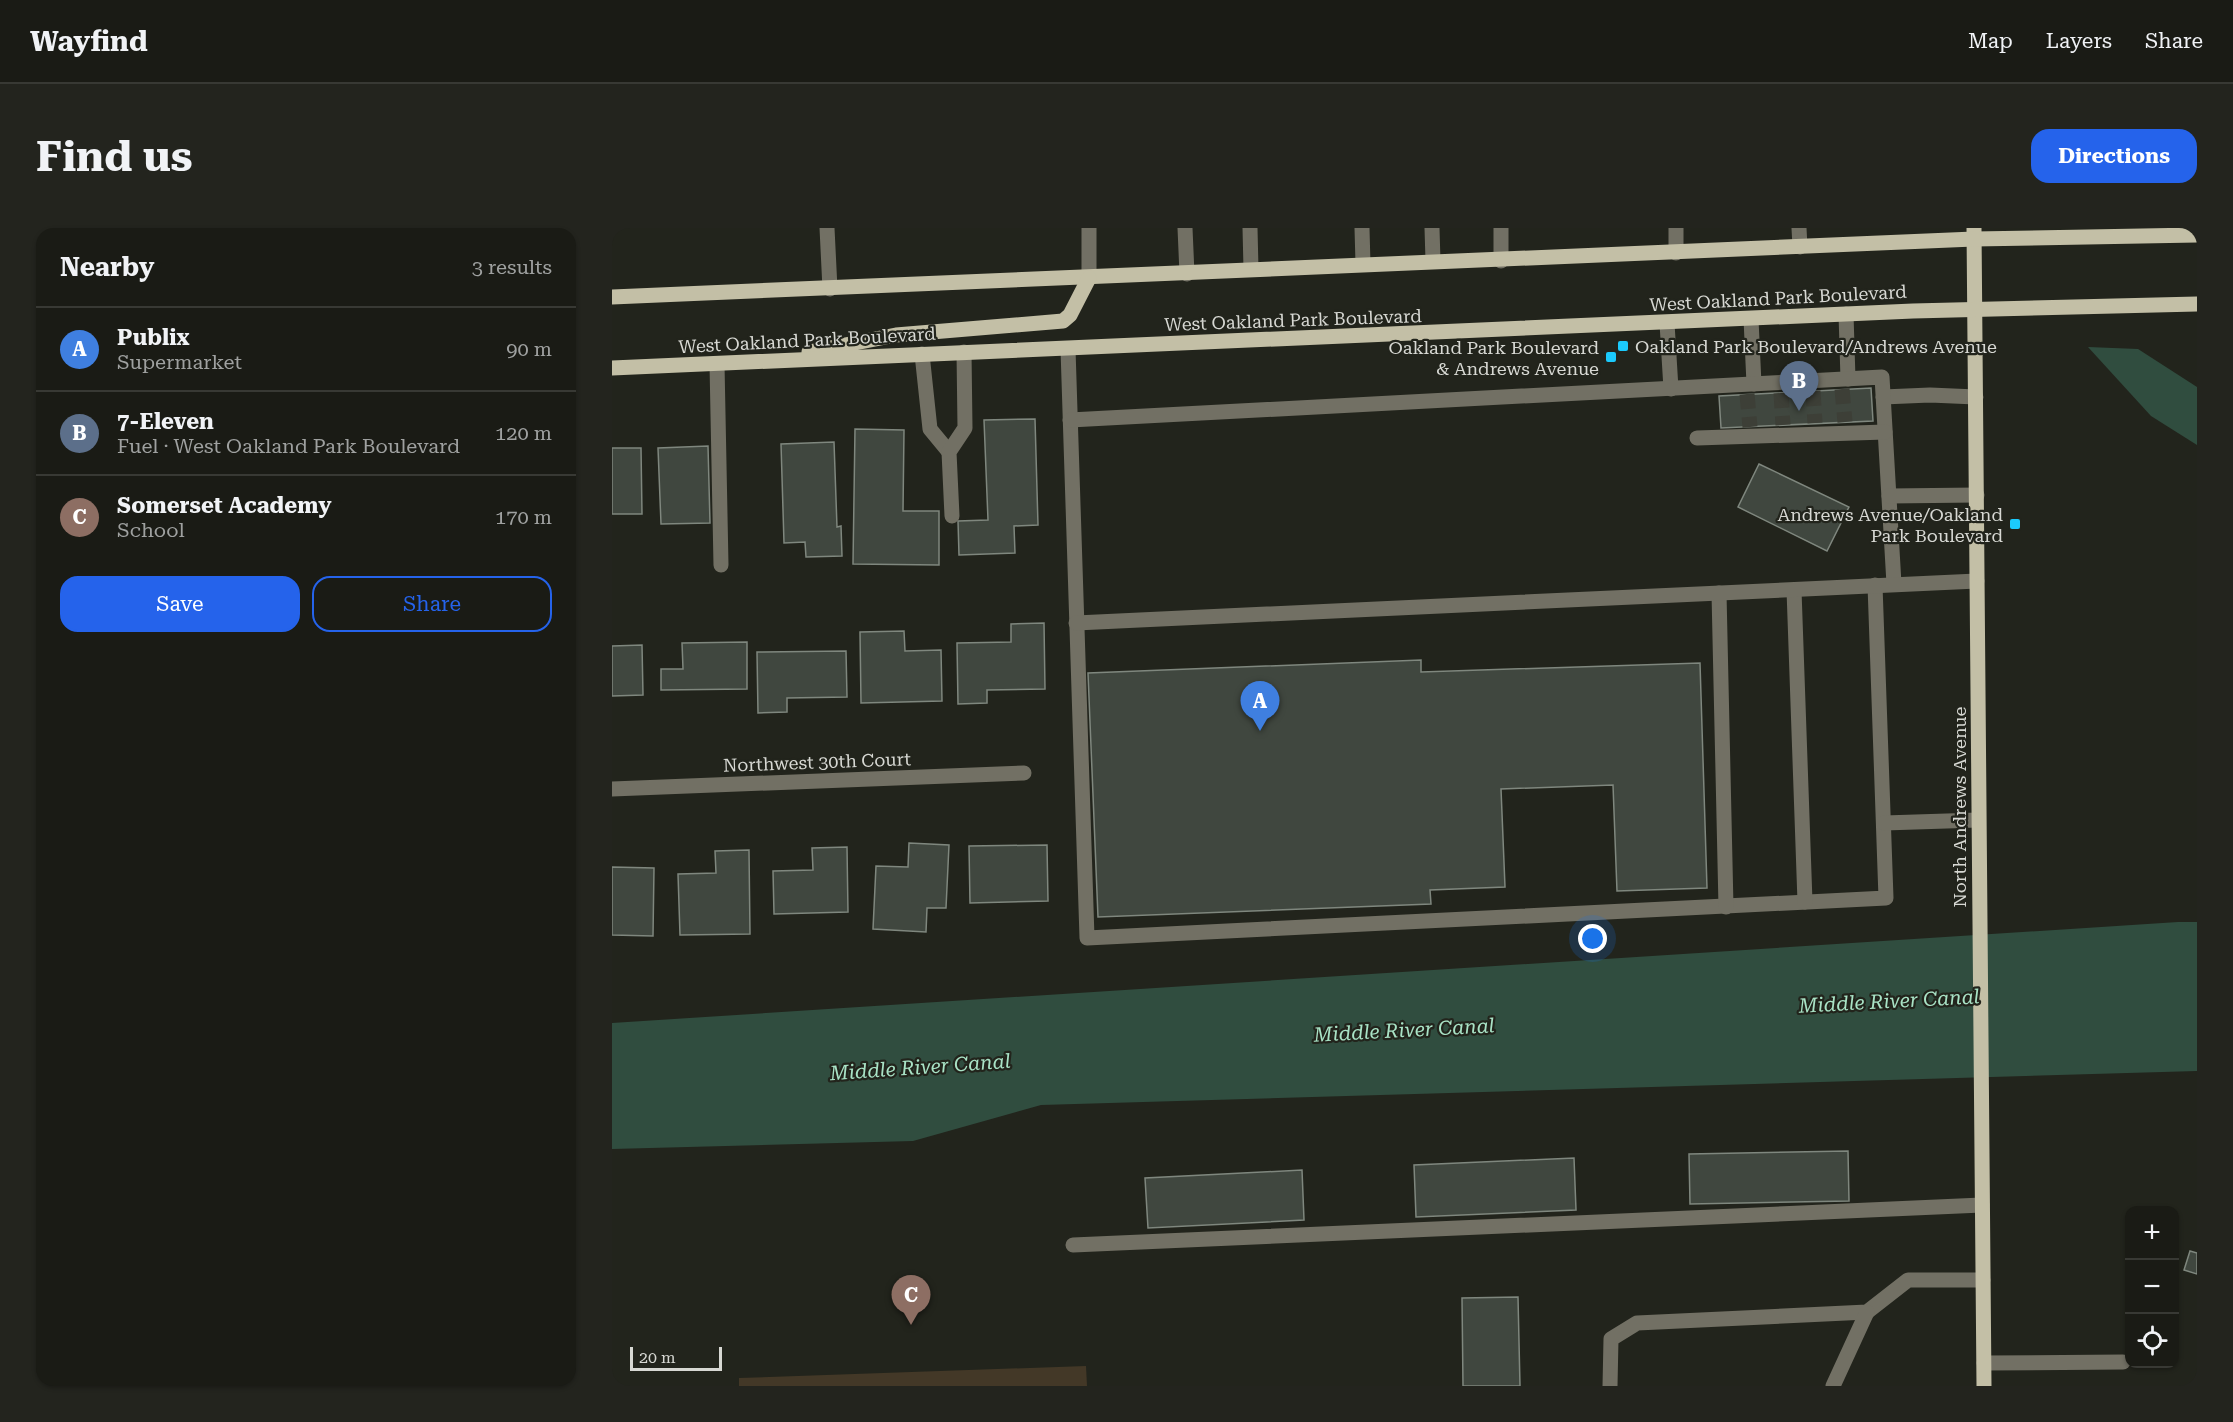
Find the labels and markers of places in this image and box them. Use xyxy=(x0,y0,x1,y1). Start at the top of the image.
place label: Oakland Park Boulevard/Andrews Avenue xyxy=(1635,336,1997,357)
place label: Oakland Park Boulevard & Andrews Avenue xyxy=(1389,337,1599,379)
marker: Oakland Park Boulevard/Andrews Avenue xyxy=(1616,339,1630,353)
marker: Oakland Park Boulevard & Andrews Avenue xyxy=(1604,350,1618,364)
pin: B xyxy=(1780,362,1818,411)
place label: Andrews Avenue/Oakland Park Boulevard xyxy=(1778,504,2003,546)
marker: Andrews Avenue/Oakland Park Boulevard xyxy=(2008,517,2022,531)
pin: A xyxy=(1240,682,1280,731)
pin: C xyxy=(892,1276,930,1325)

